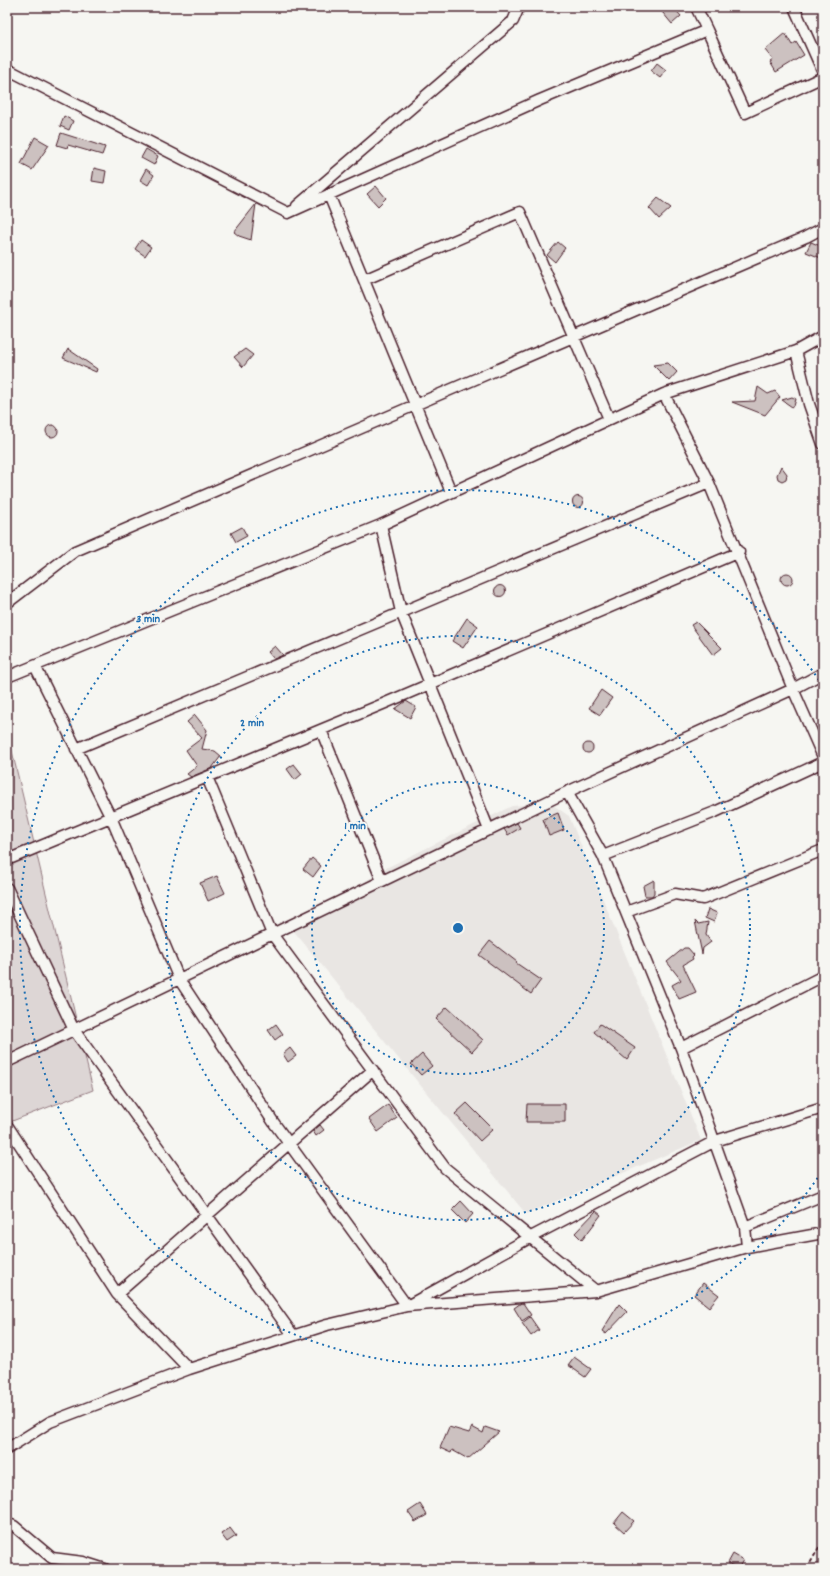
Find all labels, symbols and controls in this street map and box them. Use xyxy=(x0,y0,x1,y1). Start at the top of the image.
text: 3 min xyxy=(136,611,160,628)
text: 2 min xyxy=(240,715,264,732)
text: 1 min xyxy=(344,818,366,835)
centre of rings xyxy=(451,921,465,935)

